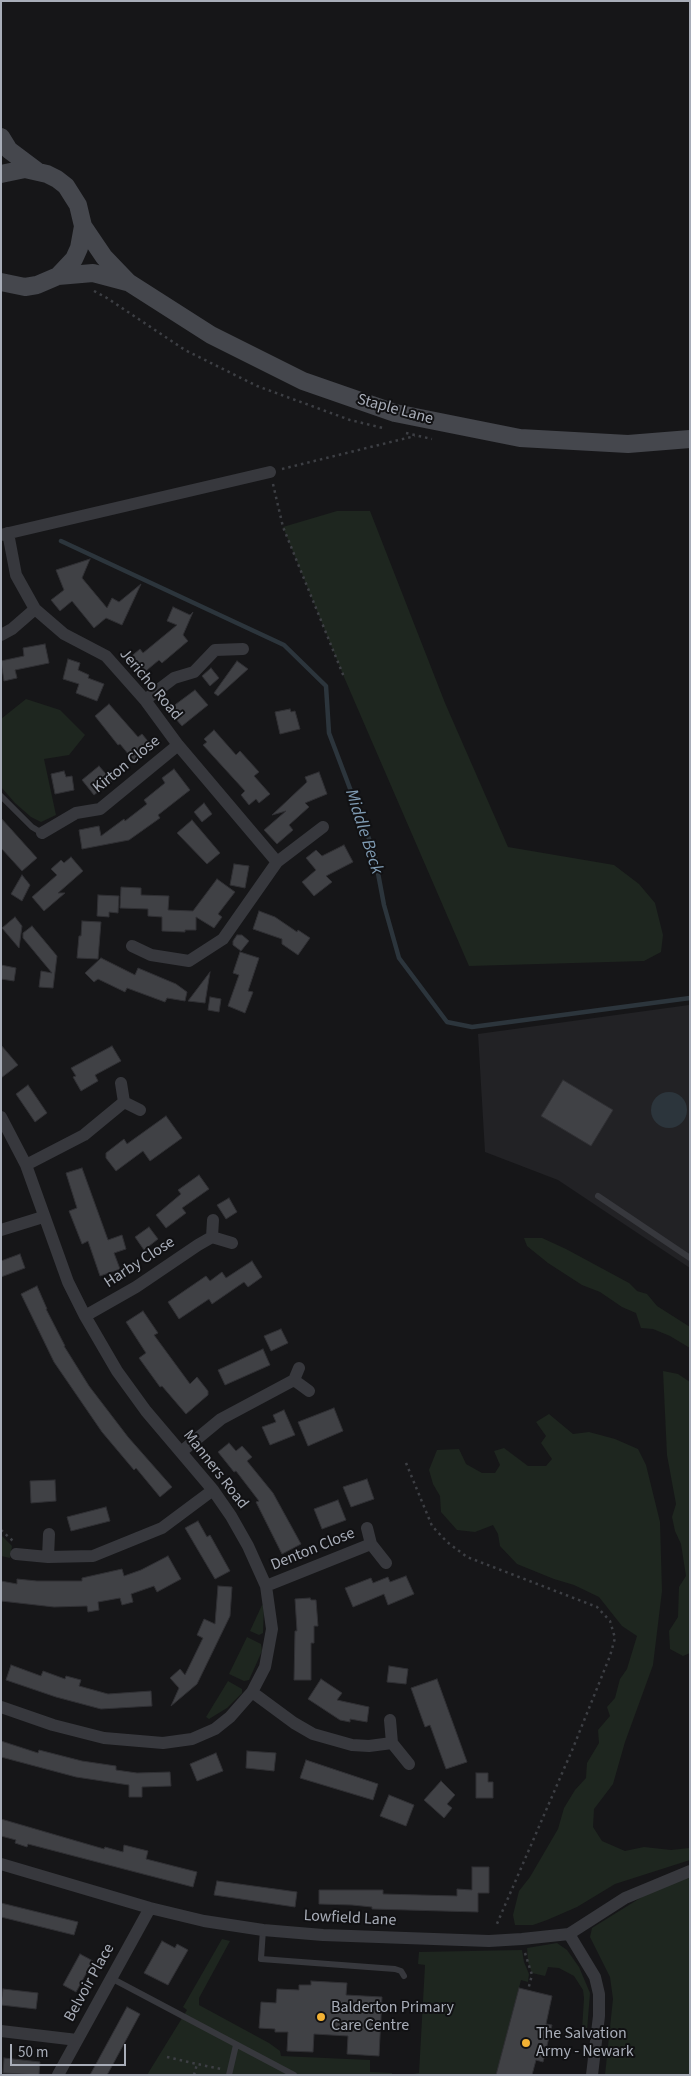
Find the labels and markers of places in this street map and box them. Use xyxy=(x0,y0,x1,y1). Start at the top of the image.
place label: Balderton Primary Care Centre xyxy=(331,1998,454,2036)
marker: Balderton Primary Care Centre xyxy=(315,2011,327,2023)
place label: The Salvation Army - Newark xyxy=(536,2024,634,2062)
marker: The Salvation Army - Newark xyxy=(520,2037,532,2049)

